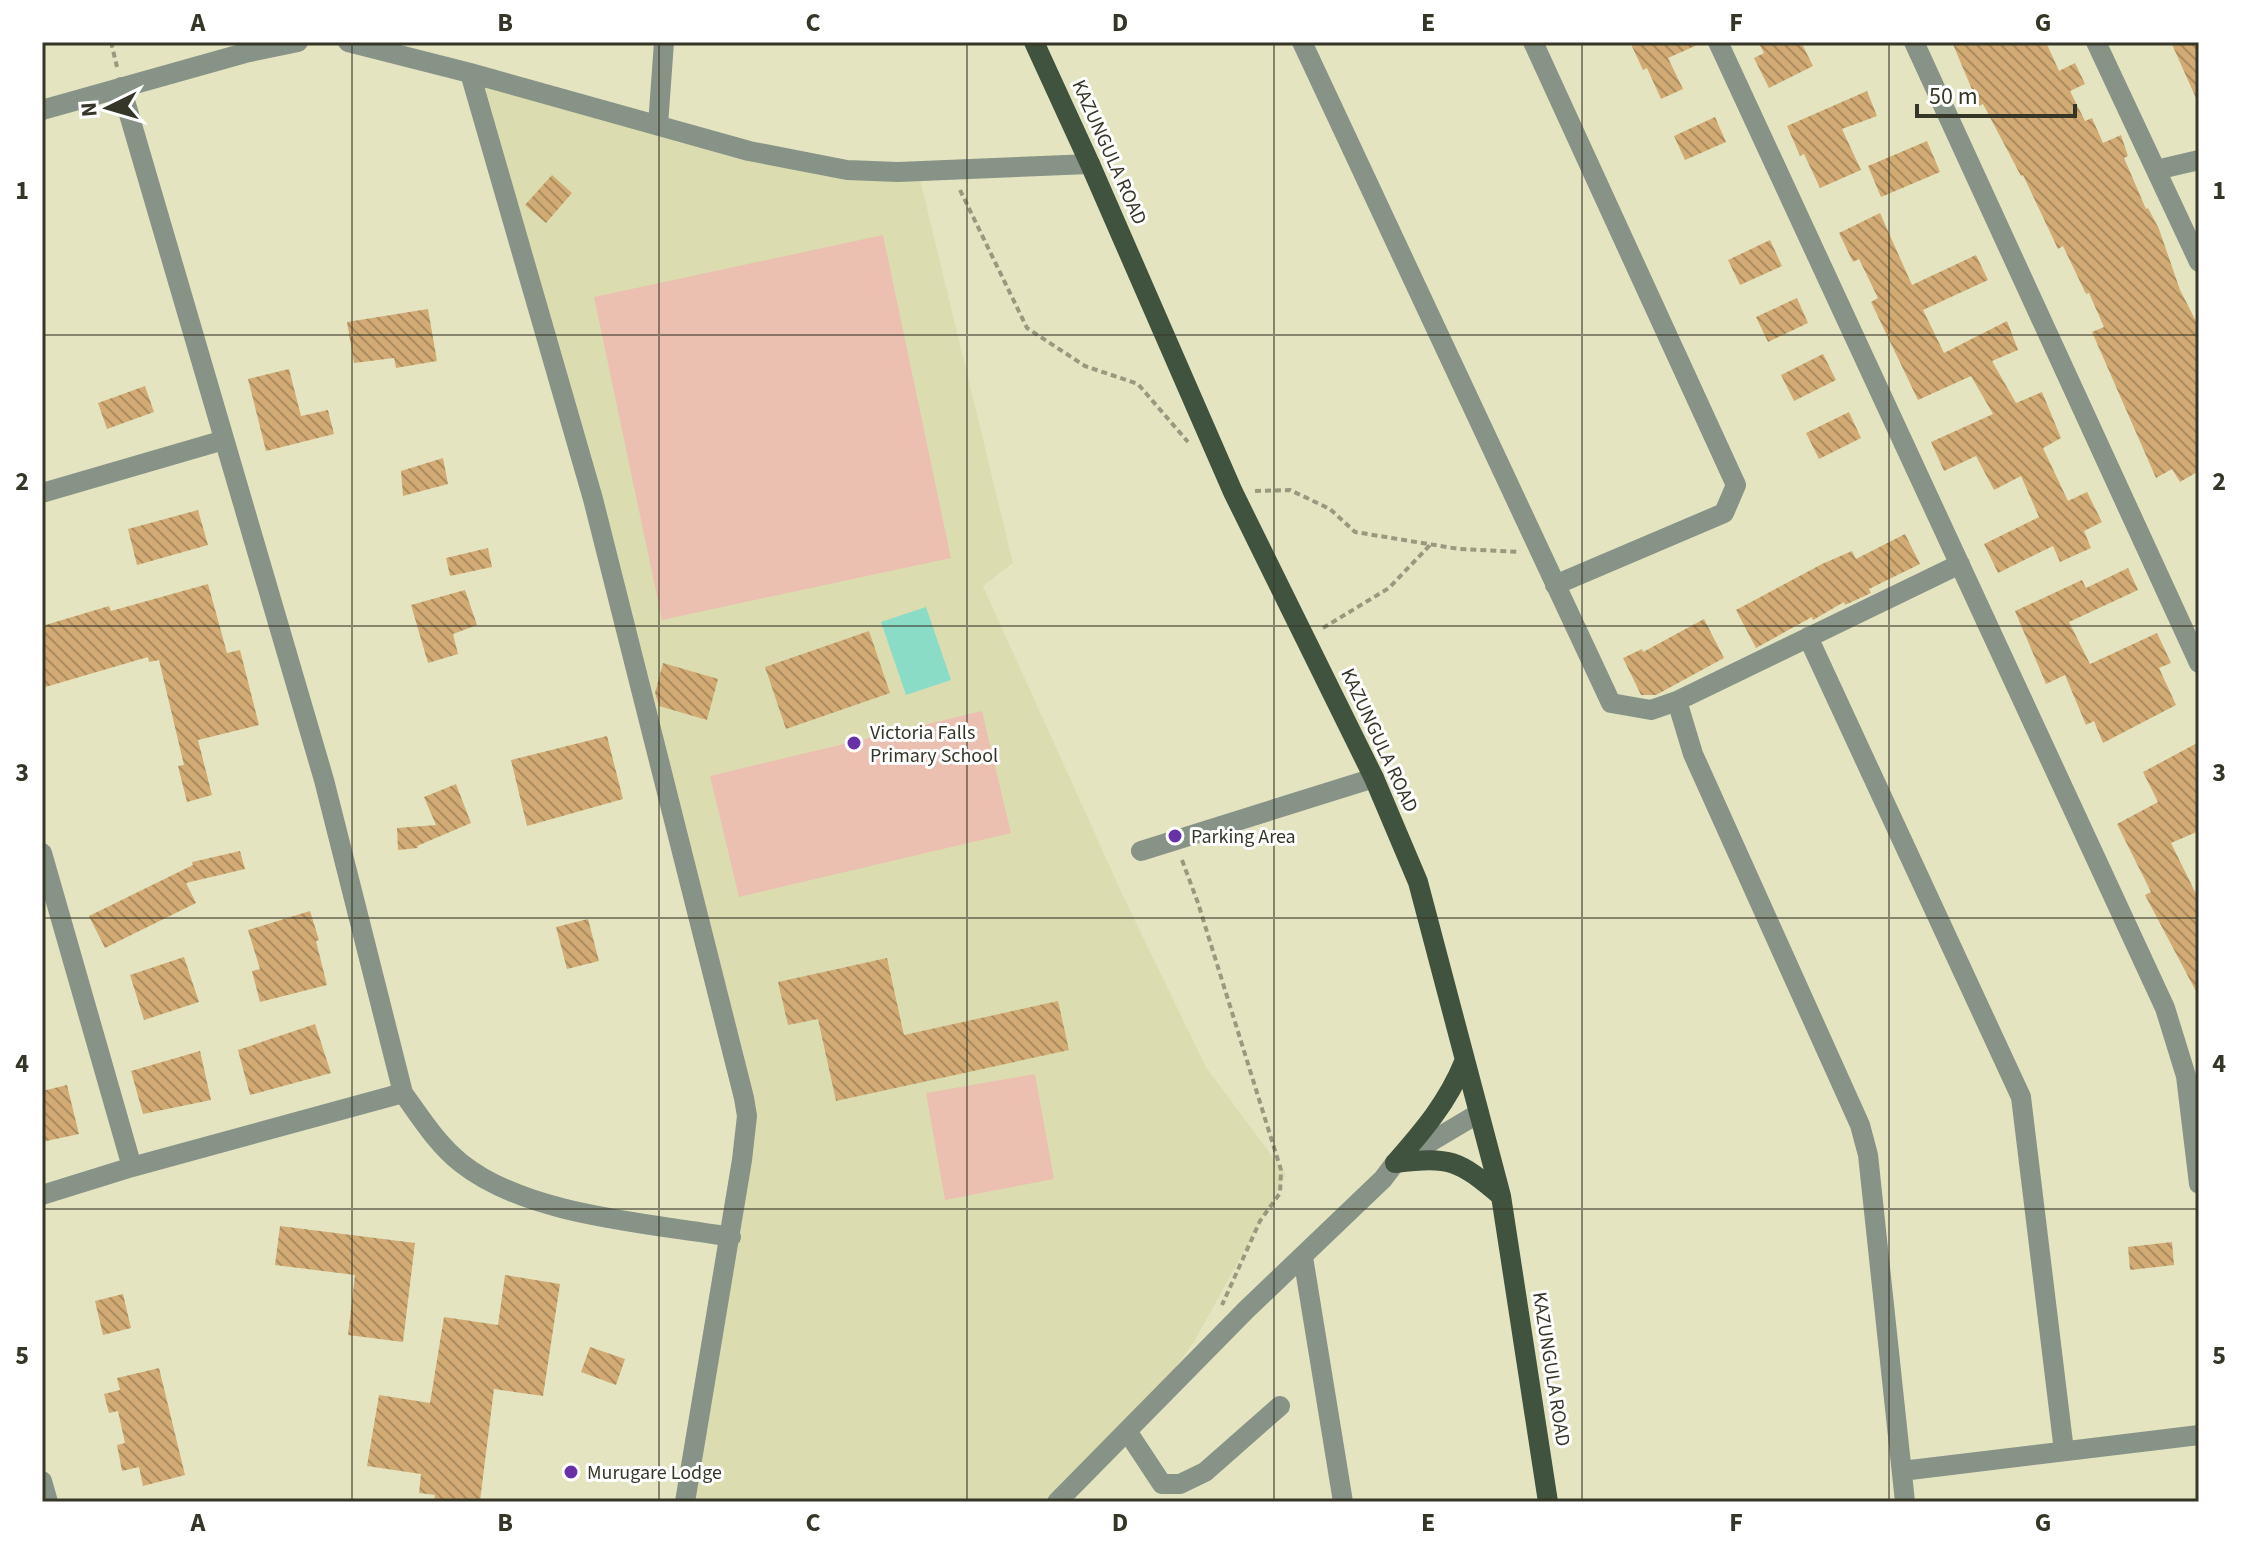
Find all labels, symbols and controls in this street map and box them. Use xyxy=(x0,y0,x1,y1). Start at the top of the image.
text: A xyxy=(190,4,207,41)
text: B xyxy=(497,4,513,41)
text: C xyxy=(805,4,821,41)
text: D xyxy=(1112,4,1128,41)
text: E xyxy=(1421,4,1435,41)
text: F xyxy=(1729,4,1743,41)
text: G xyxy=(2035,4,2051,41)
north arrow xyxy=(68,68,148,148)
scale bar xyxy=(1917,68,2075,118)
street label: KAZUNGULA ROAD xyxy=(1065,75,1154,229)
text: 50 m xyxy=(1929,79,1978,114)
text: N xyxy=(72,101,106,118)
text: 1 xyxy=(15,172,29,209)
text: 1 xyxy=(2212,172,2226,209)
text: 2 xyxy=(15,463,29,500)
text: 2 xyxy=(2212,463,2226,500)
street label: KAZUNGULA ROAD xyxy=(1333,664,1425,817)
place label: Victoria Falls Primary School xyxy=(870,719,998,770)
marker: Victoria Falls Primary School xyxy=(845,734,863,752)
text: 3 xyxy=(15,754,29,791)
text: 3 xyxy=(2212,754,2226,791)
place label: Parking Area xyxy=(1191,823,1296,851)
marker: Parking Area xyxy=(1166,827,1184,845)
text: 4 xyxy=(15,1045,29,1082)
text: 4 xyxy=(2212,1045,2226,1082)
street label: KAZUNGULA ROAD xyxy=(1525,1290,1577,1448)
text: 5 xyxy=(15,1337,29,1374)
text: 5 xyxy=(2212,1337,2226,1374)
place label: Murugare Lodge xyxy=(587,1459,722,1487)
marker: Murugare Lodge xyxy=(562,1463,580,1481)
text: A xyxy=(190,1504,207,1541)
text: B xyxy=(497,1504,513,1541)
text: C xyxy=(805,1504,821,1541)
text: D xyxy=(1112,1504,1128,1541)
text: E xyxy=(1421,1504,1435,1541)
text: F xyxy=(1729,1504,1743,1541)
text: G xyxy=(2035,1504,2051,1541)

